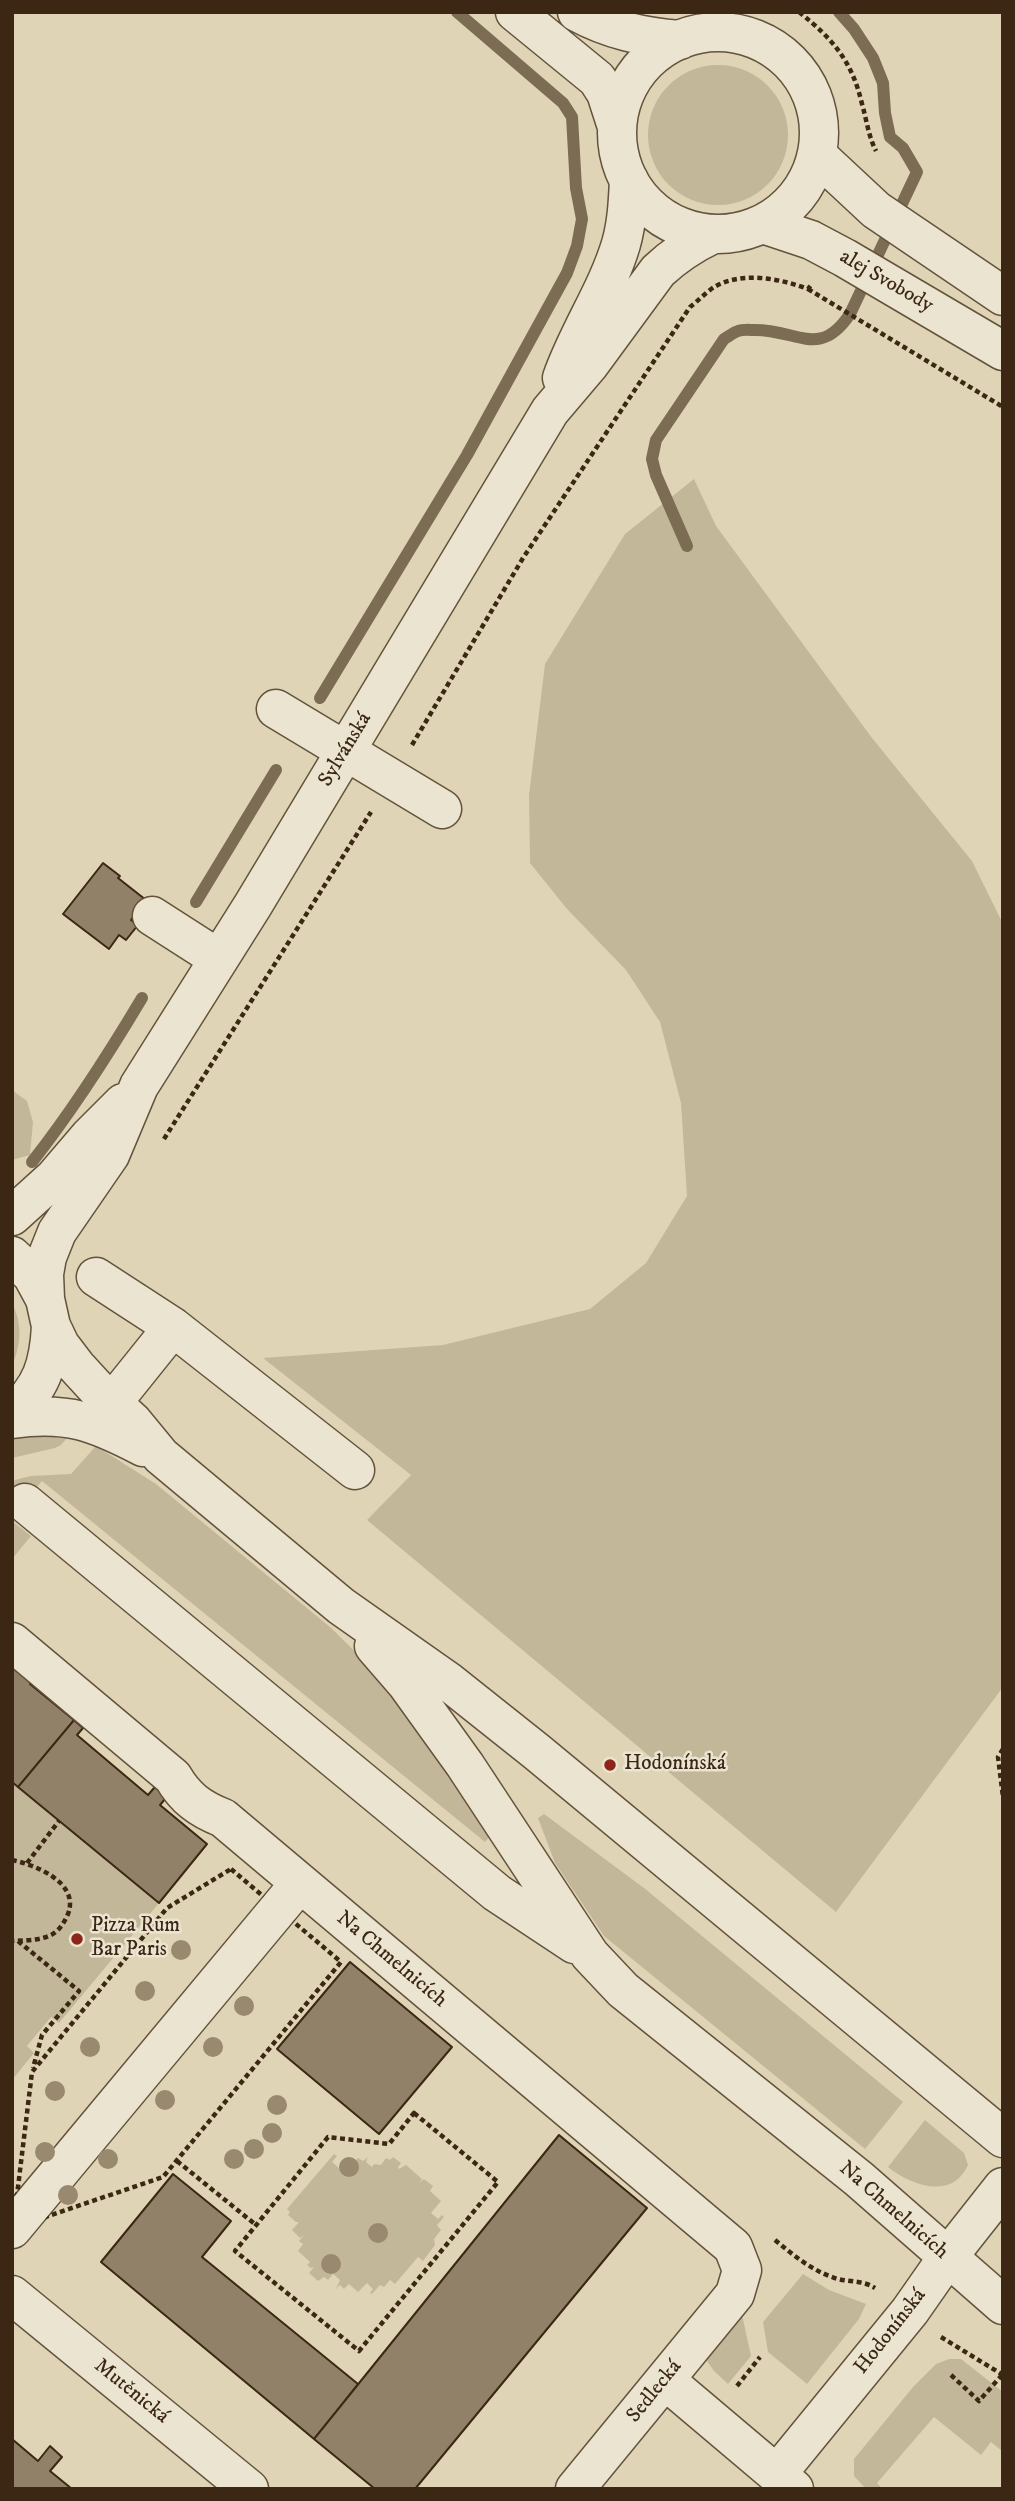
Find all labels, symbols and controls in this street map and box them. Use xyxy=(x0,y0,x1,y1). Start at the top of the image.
street label: alej Svobody xyxy=(835,245,937,319)
street label: Sylvánská xyxy=(314,708,378,792)
place label: Hodonínská xyxy=(624,1752,726,1778)
marker: Hodonínská xyxy=(602,1757,618,1773)
street label: Na Chmelnicích xyxy=(331,1906,451,2014)
place label: Pizza Rum Bar Paris xyxy=(91,1914,180,1964)
marker: Pizza Rum Bar Paris xyxy=(69,1931,85,1947)
street label: Na Chmelnicích xyxy=(833,2157,953,2265)
street label: Hodonínská xyxy=(850,2284,932,2380)
street label: Mutěnická xyxy=(88,2354,174,2430)
street label: Sedlecká xyxy=(622,2356,688,2428)

